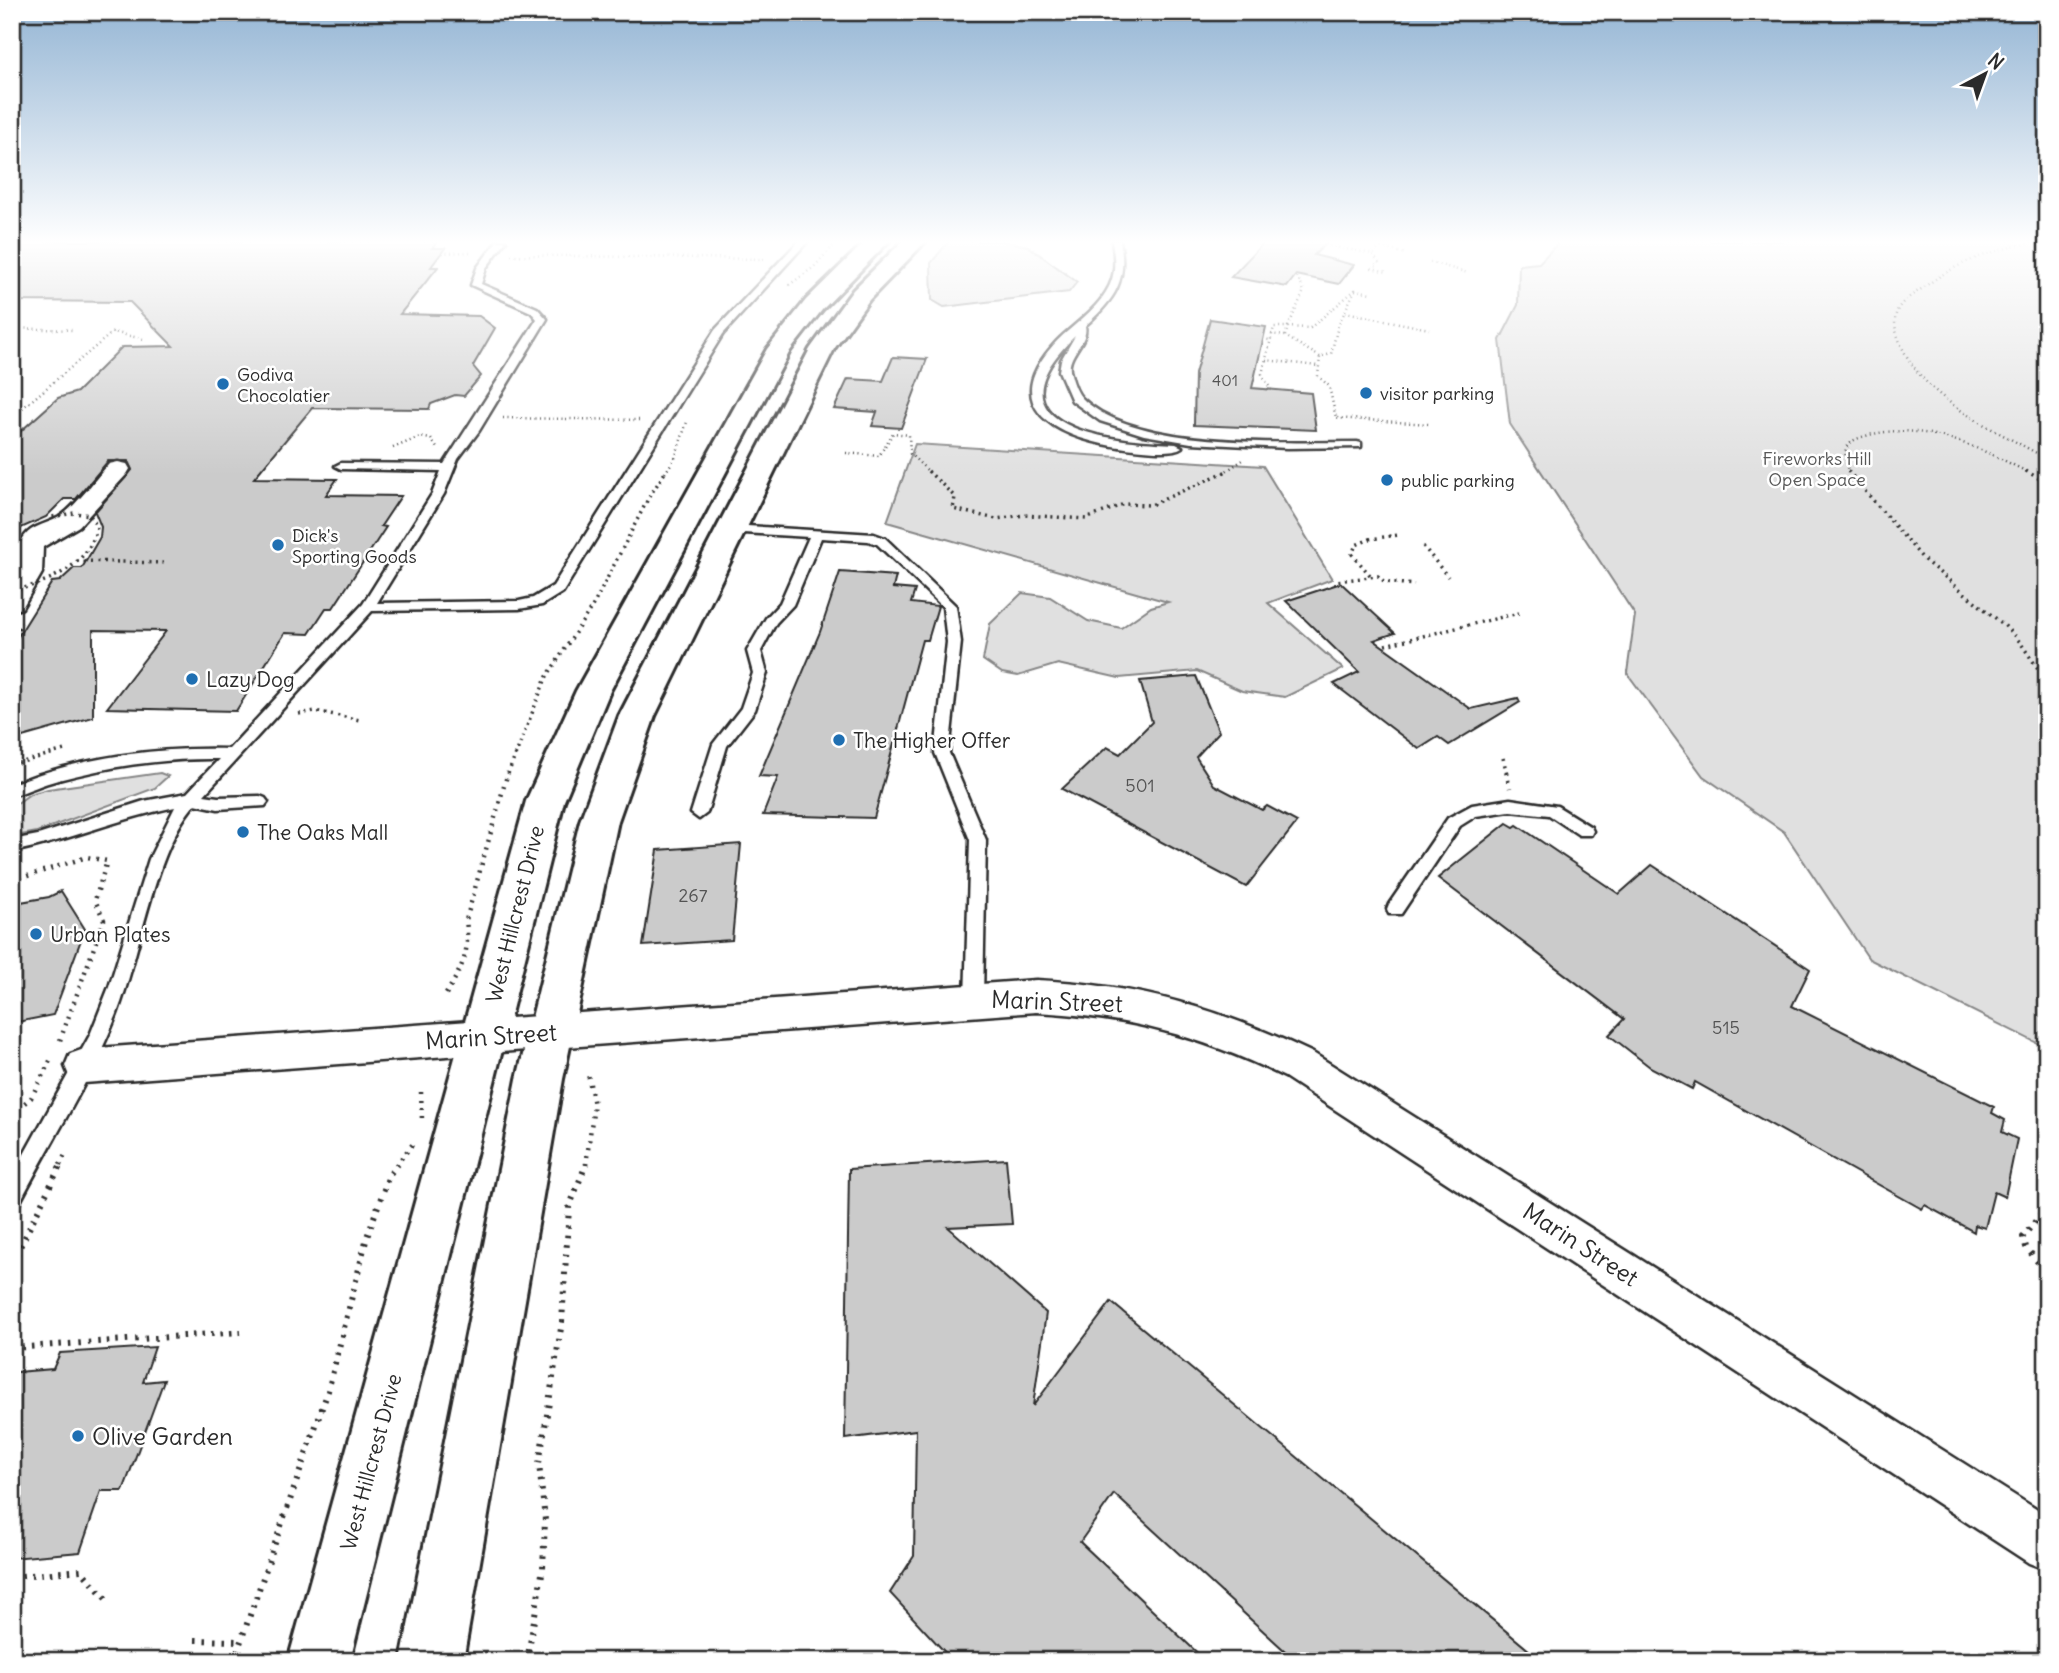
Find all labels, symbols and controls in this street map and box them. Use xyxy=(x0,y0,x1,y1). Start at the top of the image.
north arrow xyxy=(1951,38,2021,108)
text: N xyxy=(1983,48,2009,75)
place label: Godiva Chocolatier xyxy=(237,363,331,407)
house number: 401 xyxy=(1212,370,1238,390)
marker: Godiva Chocolatier xyxy=(215,376,231,392)
place label: visitor parking xyxy=(1380,382,1494,405)
marker: visitor parking xyxy=(1358,385,1374,401)
park label: Fireworks Hill Open Space xyxy=(1762,447,1872,491)
place label: public parking xyxy=(1401,469,1515,492)
marker: public parking xyxy=(1379,472,1395,488)
place label: Dick's Sporting Goods xyxy=(292,524,417,568)
marker: Dick's Sporting Goods xyxy=(270,537,286,553)
place label: Lazy Dog xyxy=(206,666,295,693)
marker: Lazy Dog xyxy=(184,671,200,687)
place label: The Higher Offer xyxy=(853,727,1011,754)
marker: The Higher Offer xyxy=(831,732,847,748)
house number: 501 xyxy=(1125,774,1155,797)
place label: The Oaks Mall xyxy=(257,819,388,846)
street label: West Hillcrest Drive xyxy=(480,823,550,1005)
marker: The Oaks Mall xyxy=(235,824,251,840)
house number: 267 xyxy=(678,884,708,907)
place label: Urban Plates xyxy=(50,921,171,948)
marker: Urban Plates xyxy=(28,926,44,942)
street label: Marin Street xyxy=(991,984,1123,1018)
street label: Marin Street xyxy=(424,1016,558,1056)
house number: 515 xyxy=(1712,1016,1740,1039)
street label: Marin Street xyxy=(1518,1196,1644,1292)
street label: West Hillcrest Drive xyxy=(334,1371,408,1553)
place label: Olive Garden xyxy=(92,1421,233,1451)
marker: Olive Garden xyxy=(70,1428,86,1444)

